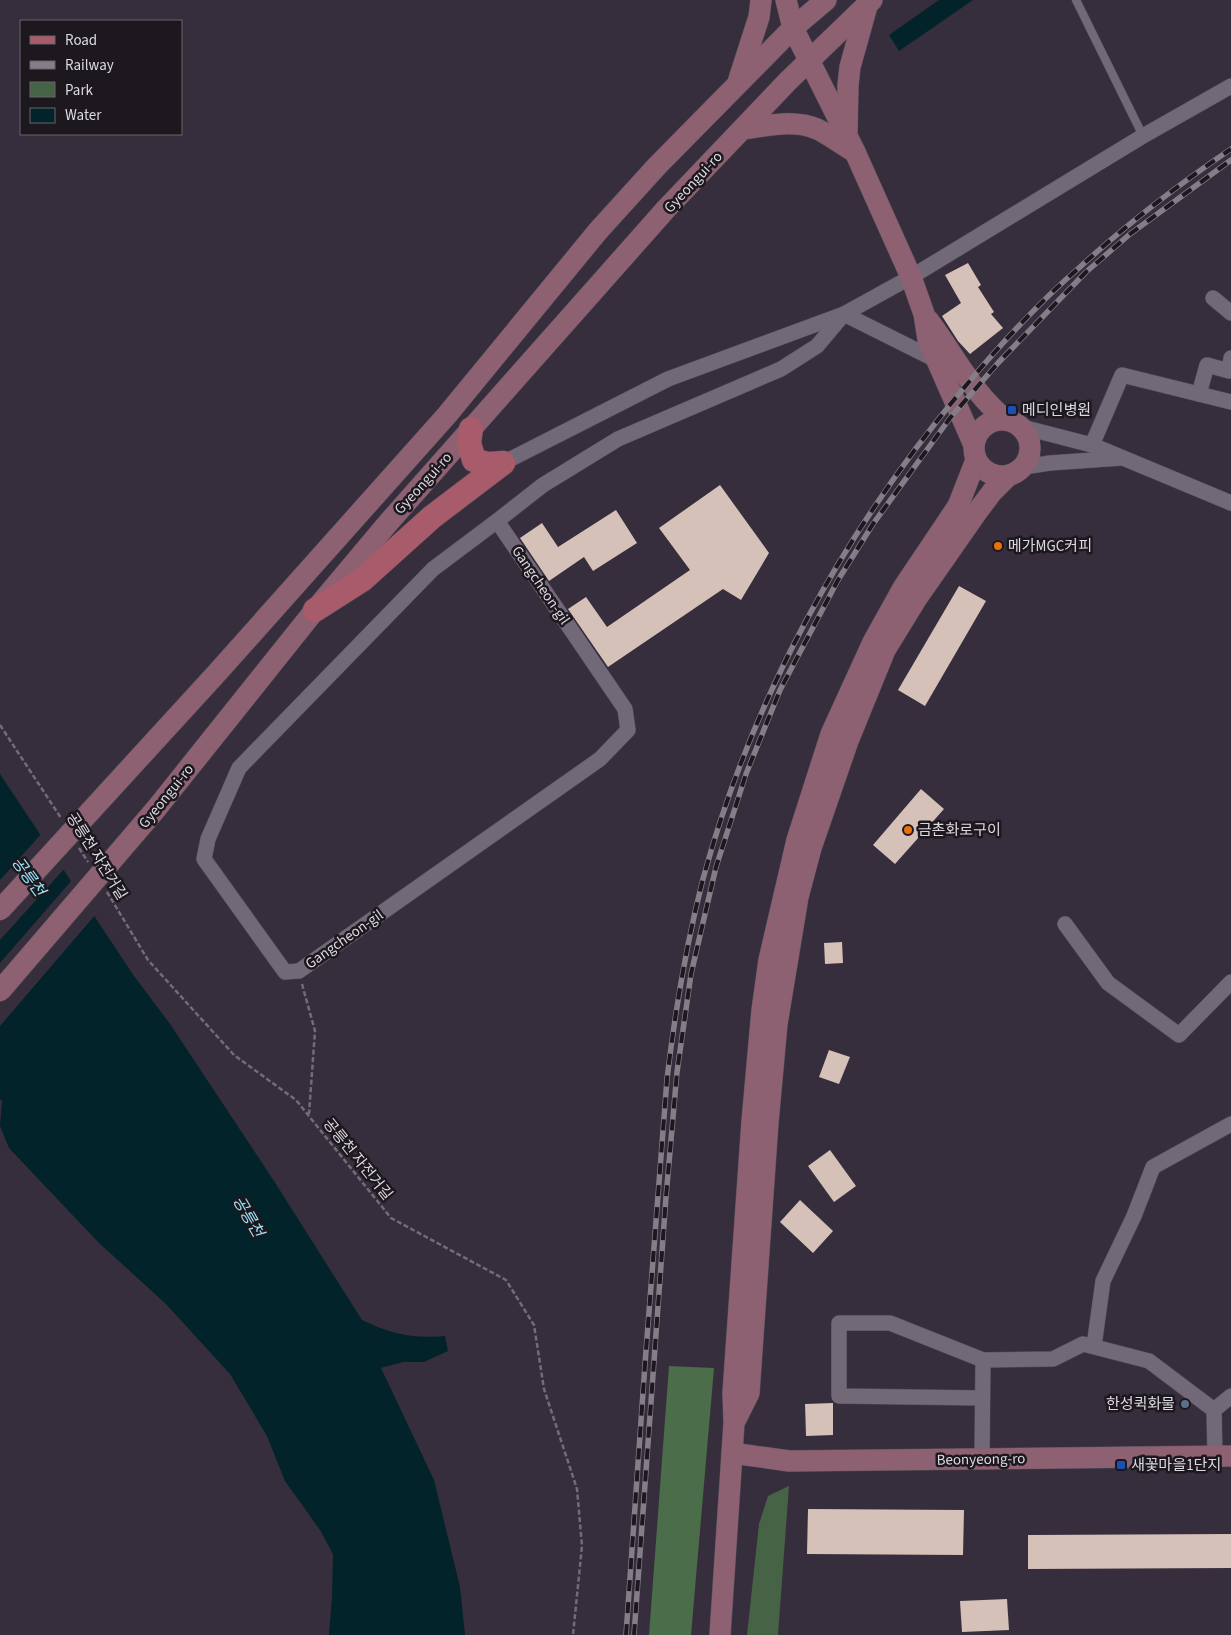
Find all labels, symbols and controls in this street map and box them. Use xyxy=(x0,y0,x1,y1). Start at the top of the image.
legend xyxy=(20,20,182,135)
text: Road xyxy=(65,30,97,51)
text: Railway xyxy=(65,55,114,76)
text: Park xyxy=(65,80,94,101)
text: Water xyxy=(65,105,102,126)
street label: Gyeongui-ro xyxy=(659,147,727,218)
place label: 메디인병원 xyxy=(1022,400,1091,421)
marker: 메디인병원 xyxy=(1006,404,1018,416)
street label: Gyeongui-ro xyxy=(390,448,457,519)
place label: 메가MGC커피 xyxy=(1008,536,1092,557)
marker: 메가MGC커피 xyxy=(992,540,1004,552)
street label: Gangcheon-gil xyxy=(506,542,575,629)
street label: Gyeongui-ro xyxy=(134,760,199,833)
street label: 공릉천 자전거길 xyxy=(61,808,132,904)
place label: 금촌화로구이 xyxy=(918,820,1001,841)
marker: 금촌화로구이 xyxy=(902,824,914,836)
water label: 공릉천 xyxy=(6,852,51,903)
street label: Gangcheon-gil xyxy=(301,905,388,974)
street label: 공릉천 자전거길 xyxy=(318,1114,397,1205)
water label: 공릉천 xyxy=(228,1192,270,1243)
place label: 한성퀵화물 xyxy=(1106,1394,1175,1415)
marker: 한성퀵화물 xyxy=(1179,1398,1191,1410)
street label: Beonyeong-ro xyxy=(936,1448,1026,1471)
place label: 새꽃마을1단지 xyxy=(1131,1455,1221,1476)
marker: 새꽃마을1단지 xyxy=(1115,1459,1127,1471)

